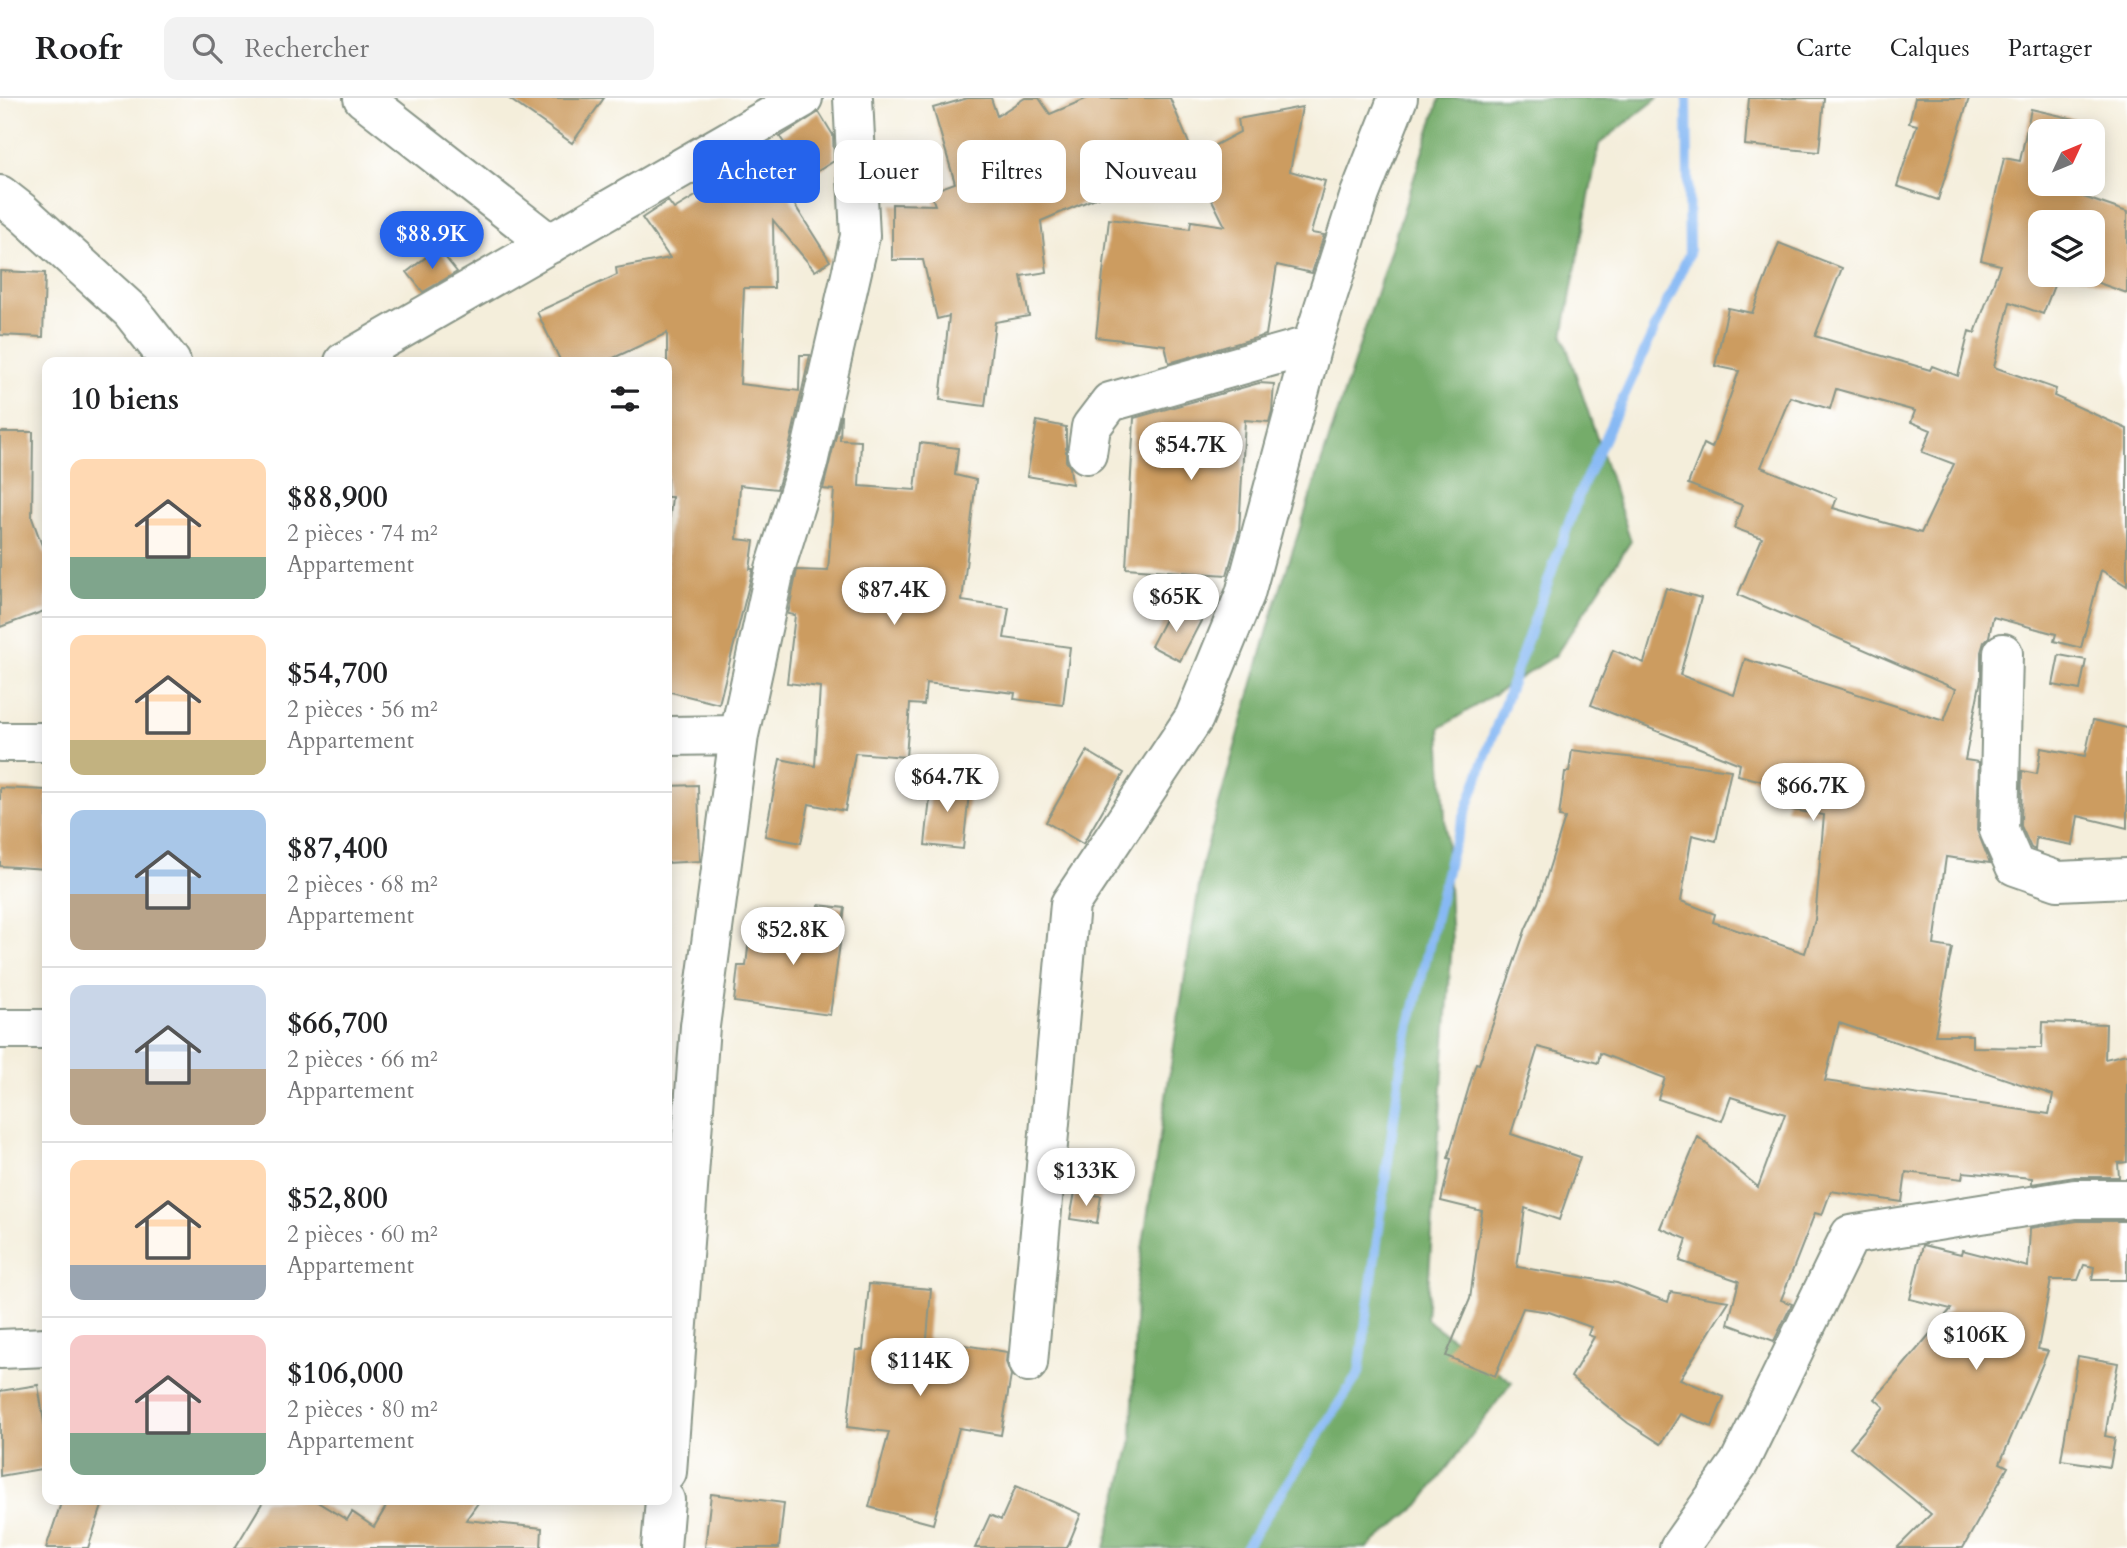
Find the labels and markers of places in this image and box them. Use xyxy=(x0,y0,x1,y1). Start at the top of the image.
pin: $88.9K xyxy=(375,212,489,271)
pin: $54.7K xyxy=(1134,422,1248,482)
pin: $87.4K xyxy=(837,568,951,627)
pin: $65K xyxy=(1135,574,1217,634)
pin: $64.7K xyxy=(890,754,1004,814)
pin: $66.7K xyxy=(1756,764,1870,823)
pin: $52.8K xyxy=(736,908,850,967)
pin: $133K xyxy=(1037,1148,1135,1208)
pin: $106K xyxy=(1927,1312,2025,1372)
pin: $114K xyxy=(871,1338,969,1398)

